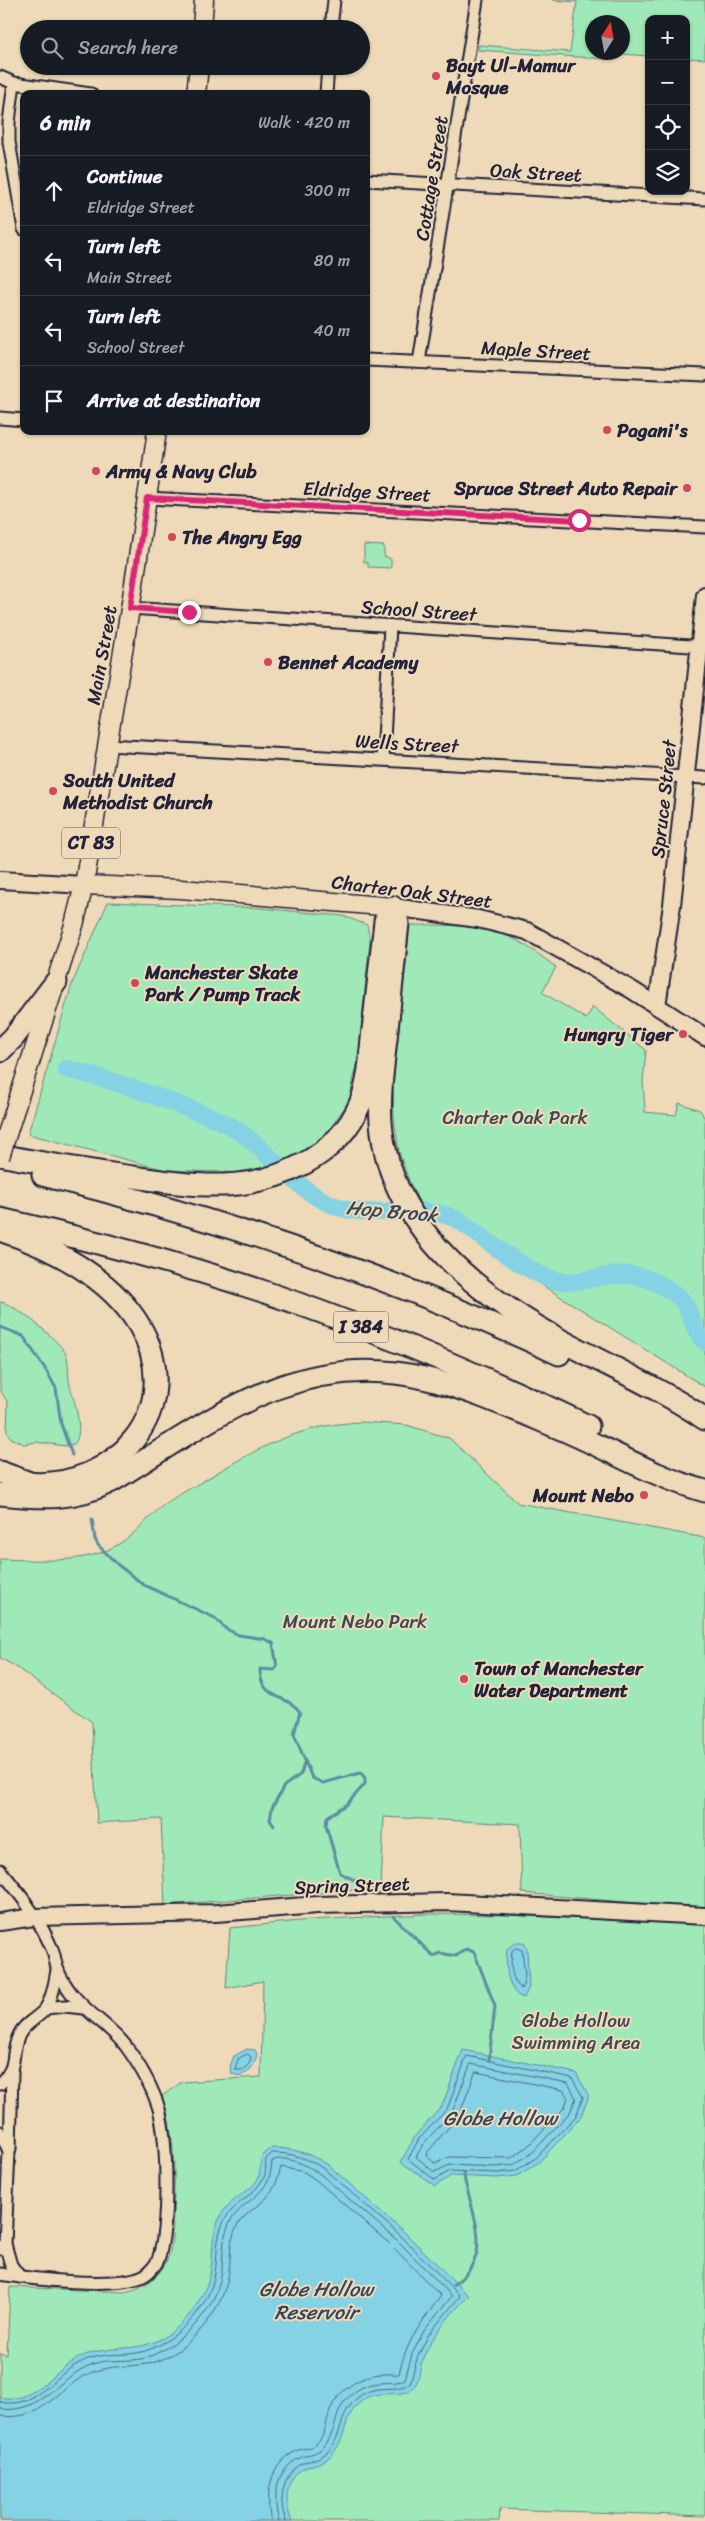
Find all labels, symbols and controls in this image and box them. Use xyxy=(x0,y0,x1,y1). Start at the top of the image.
north arrow xyxy=(585,15,630,60)
map controls xyxy=(645,15,690,195)
button: + xyxy=(645,15,690,60)
search box xyxy=(20,20,370,75)
text: Search here xyxy=(78,31,178,64)
icon: search xyxy=(38,34,66,62)
place label: Bayt Ul-Mamur Mosque xyxy=(445,49,577,104)
button: − xyxy=(645,60,690,105)
marker: Bayt Ul-Mamur Mosque xyxy=(430,70,442,82)
text: 6 min xyxy=(40,104,91,142)
button: locate xyxy=(645,105,690,150)
text: Walk · 420 m xyxy=(258,108,350,137)
street label: Cottage Street xyxy=(405,113,458,243)
button: layers xyxy=(645,150,690,195)
street label: Oak Street xyxy=(489,154,583,191)
text: Continue xyxy=(87,160,163,193)
text: 300 m xyxy=(305,176,350,205)
icon: ahead xyxy=(40,177,68,205)
text: Eldridge Street xyxy=(87,193,195,222)
text: Turn left xyxy=(87,230,160,263)
text: 80 m xyxy=(314,246,350,275)
icon: left xyxy=(40,247,68,275)
text: Main Street xyxy=(87,263,172,292)
text: Turn left xyxy=(87,300,160,333)
text: 40 m xyxy=(313,316,350,345)
icon: left xyxy=(40,317,68,345)
street label: Maple Street xyxy=(480,331,592,370)
text: School Street xyxy=(87,333,184,362)
text: Arrive at destination xyxy=(87,384,260,417)
icon: arrive xyxy=(40,387,68,415)
place label: Pagani's xyxy=(617,414,689,447)
marker: Pagani's xyxy=(601,424,613,436)
place label: Army & Navy Club xyxy=(105,455,257,488)
marker: Army & Navy Club xyxy=(90,465,102,477)
street label: Eldridge Street xyxy=(302,472,432,511)
place label: Spruce Street Auto Repair xyxy=(453,472,678,505)
marker: Spruce Street Auto Repair xyxy=(681,482,693,494)
route start xyxy=(568,509,591,532)
place label: The Angry Egg xyxy=(182,521,302,554)
marker: The Angry Egg xyxy=(166,531,178,543)
street label: School Street xyxy=(360,590,479,631)
route end xyxy=(178,601,201,624)
street label: Main Street xyxy=(76,603,126,708)
place label: Bennet Academy xyxy=(278,646,419,679)
marker: Bennet Academy xyxy=(262,656,274,668)
street label: Wells Street xyxy=(355,724,461,763)
street label: Spruce Street xyxy=(641,737,686,860)
place label: South United Methodist Church xyxy=(62,764,213,819)
marker: South United Methodist Church xyxy=(47,785,59,797)
road number: CT 83 xyxy=(62,828,120,858)
street label: Charter Oak Street xyxy=(330,865,494,918)
place label: Manchester Skate Park / Pump Track xyxy=(144,956,301,1011)
marker: Manchester Skate Park / Pump Track xyxy=(129,977,141,989)
place label: Hungry Tiger xyxy=(563,1018,674,1051)
marker: Hungry Tiger xyxy=(677,1028,689,1040)
park label: Charter Oak Park xyxy=(442,1101,588,1134)
water label: Hop Brook xyxy=(345,1190,441,1233)
road number: I 384 xyxy=(334,1311,388,1342)
place label: Mount Nebo xyxy=(532,1479,634,1512)
marker: Mount Nebo xyxy=(638,1489,650,1501)
park label: Mount Nebo Park xyxy=(283,1605,427,1638)
place label: Town of Manchester Water Department xyxy=(474,1652,644,1707)
marker: Town of Manchester Water Department xyxy=(458,1673,470,1685)
street label: Spring Street xyxy=(294,1867,410,1904)
park label: Globe Hollow Swimming Area xyxy=(512,2004,641,2059)
water label: Globe Hollow xyxy=(443,2101,559,2136)
water label: Globe Hollow Reservoir xyxy=(259,2272,375,2330)

